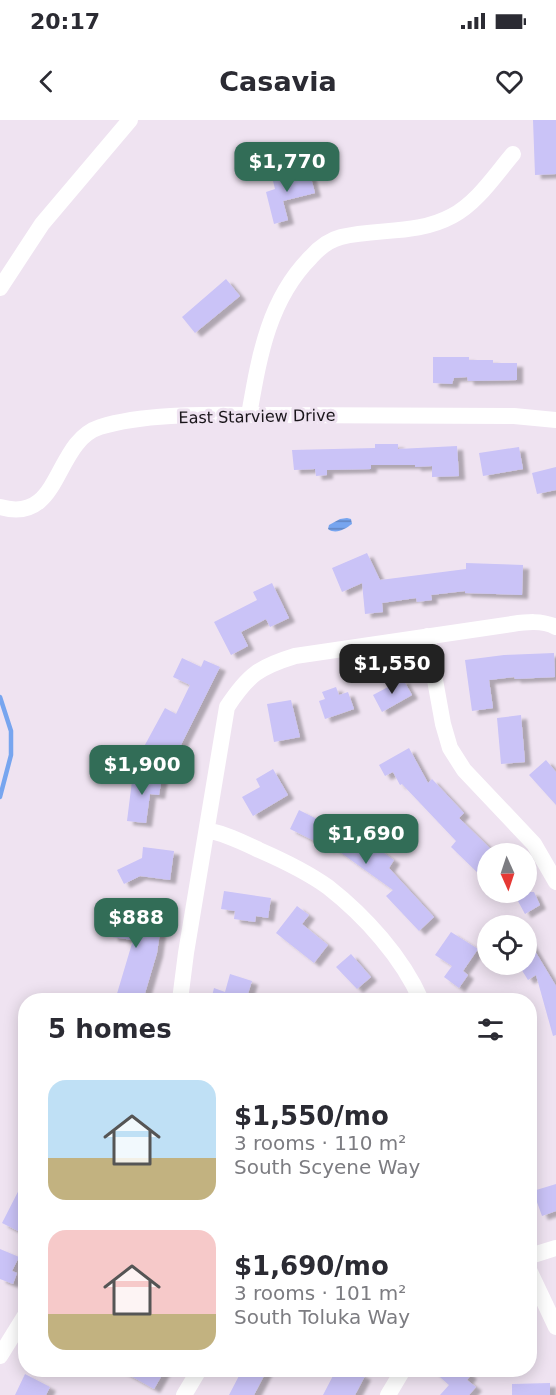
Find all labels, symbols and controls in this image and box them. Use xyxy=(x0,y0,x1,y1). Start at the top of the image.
text: 20:17 xyxy=(30,9,100,34)
icon: back xyxy=(30,65,63,98)
icon: heart xyxy=(493,65,526,98)
text: Casavia xyxy=(219,66,337,97)
pin: $1,770 xyxy=(238,142,336,193)
text: $1,770 xyxy=(248,149,326,173)
street label: East Starview Drive xyxy=(178,406,336,427)
pin: $1,550 xyxy=(343,644,441,695)
text: $1,550 xyxy=(353,651,431,675)
pin: $1,900 xyxy=(93,745,191,796)
text: $1,900 xyxy=(103,752,181,776)
pin: $1,690 xyxy=(317,814,415,865)
text: $1,690 xyxy=(327,821,405,845)
north arrow xyxy=(477,843,537,903)
map controls xyxy=(477,843,537,975)
pin: $888 xyxy=(100,898,172,949)
text: $888 xyxy=(108,905,164,929)
button: locate xyxy=(477,915,537,975)
icon: filters xyxy=(474,1013,507,1046)
text: 5 homes xyxy=(48,1014,172,1044)
text: $1,550/mo xyxy=(234,1101,389,1131)
icon: home xyxy=(96,1104,168,1176)
text: 3 rooms · 110 m² xyxy=(234,1131,406,1155)
text: South Scyene Way xyxy=(234,1155,420,1179)
text: $1,690/mo xyxy=(234,1251,389,1281)
icon: home xyxy=(96,1254,168,1326)
text: 3 rooms · 101 m² xyxy=(234,1281,406,1305)
text: South Toluka Way xyxy=(234,1305,410,1329)

